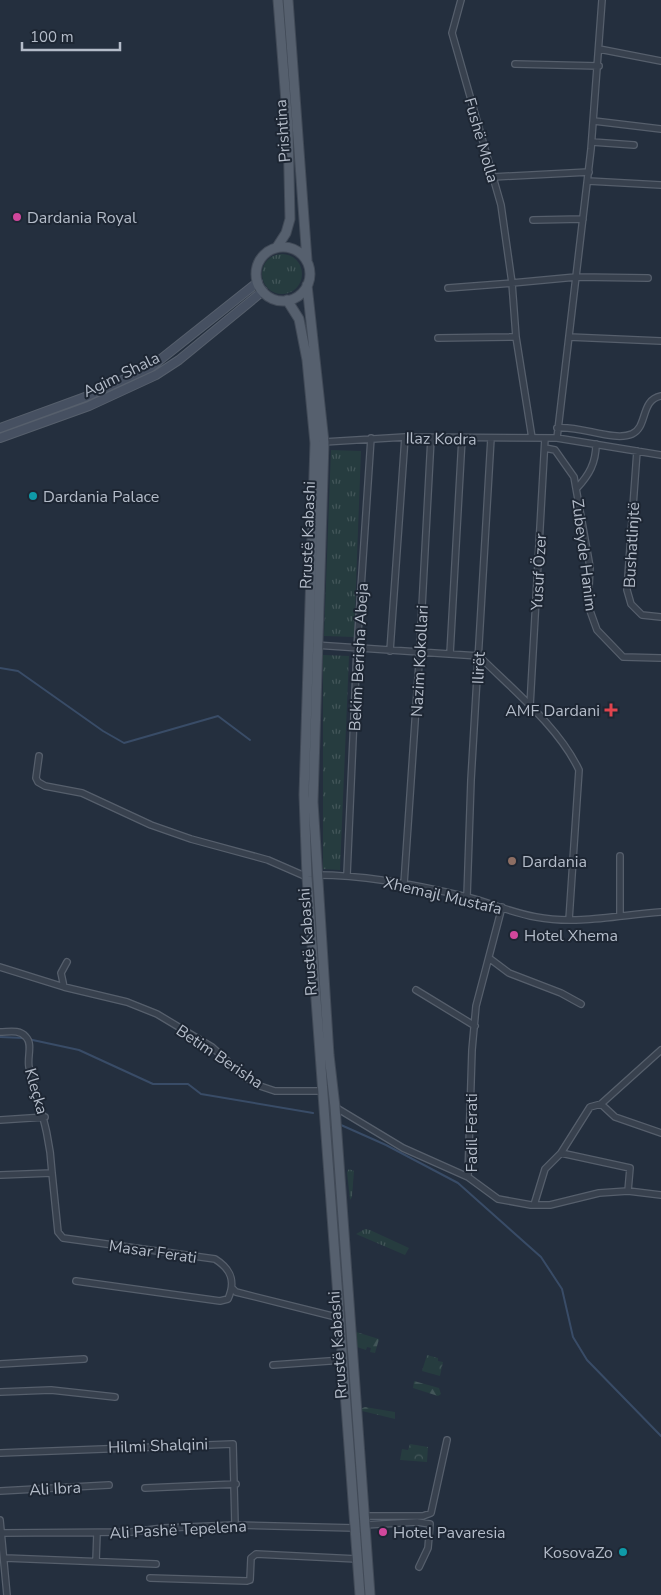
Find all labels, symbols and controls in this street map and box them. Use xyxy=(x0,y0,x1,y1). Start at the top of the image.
scale bar xyxy=(22,20,120,52)
text: 100 m xyxy=(30,27,74,47)
street label: Fushë Molla xyxy=(458,95,504,185)
street label: Prishtina xyxy=(270,99,296,163)
place label: Dardania Royal xyxy=(27,207,137,229)
marker: Dardania Royal xyxy=(11,211,23,223)
street label: Agim Shala xyxy=(79,347,164,403)
street label: Ilaz Kodra xyxy=(405,427,477,451)
street label: Rrustë Kabashi xyxy=(295,481,321,589)
place label: Dardania Palace xyxy=(43,486,159,508)
marker: Dardania Palace xyxy=(27,490,39,502)
street label: Zubeyde Hanim xyxy=(566,498,602,613)
street label: Bushatlinjtë xyxy=(619,502,645,589)
street label: Yusuf Özer xyxy=(526,533,552,612)
street label: Bekim Berisha Abeja xyxy=(344,582,374,732)
street label: Nazim Kokollari xyxy=(406,605,434,718)
street label: Ilirët xyxy=(467,651,491,685)
place label: AMF Dardani xyxy=(505,700,600,722)
marker: AMF Dardani xyxy=(604,703,618,717)
place label: Dardania xyxy=(522,851,587,873)
marker: Dardania xyxy=(506,855,518,867)
street label: Xhemajl Mustafa xyxy=(381,872,504,920)
street label: Rrustë Kabashi xyxy=(293,887,323,997)
place label: Hotel Xhema xyxy=(524,925,618,947)
marker: Hotel Xhema xyxy=(508,929,520,941)
street label: Betim Berisha xyxy=(172,1020,267,1094)
street label: Kleçka xyxy=(19,1066,53,1117)
street label: Fadil Ferati xyxy=(461,1093,483,1173)
street label: Masar Ferati xyxy=(107,1235,198,1269)
street label: Rrustë Kabashi xyxy=(323,1290,353,1400)
street label: Hilmi Shalqini xyxy=(108,1433,208,1459)
street label: Ali Ibra xyxy=(29,1477,81,1501)
street label: Ali Pashë Tepelena xyxy=(109,1515,247,1545)
place label: Hotel Pavaresia xyxy=(393,1522,506,1544)
marker: Hotel Pavaresia xyxy=(377,1526,389,1538)
place label: KosovaZo xyxy=(543,1542,613,1564)
marker: KosovaZo xyxy=(617,1546,629,1558)

